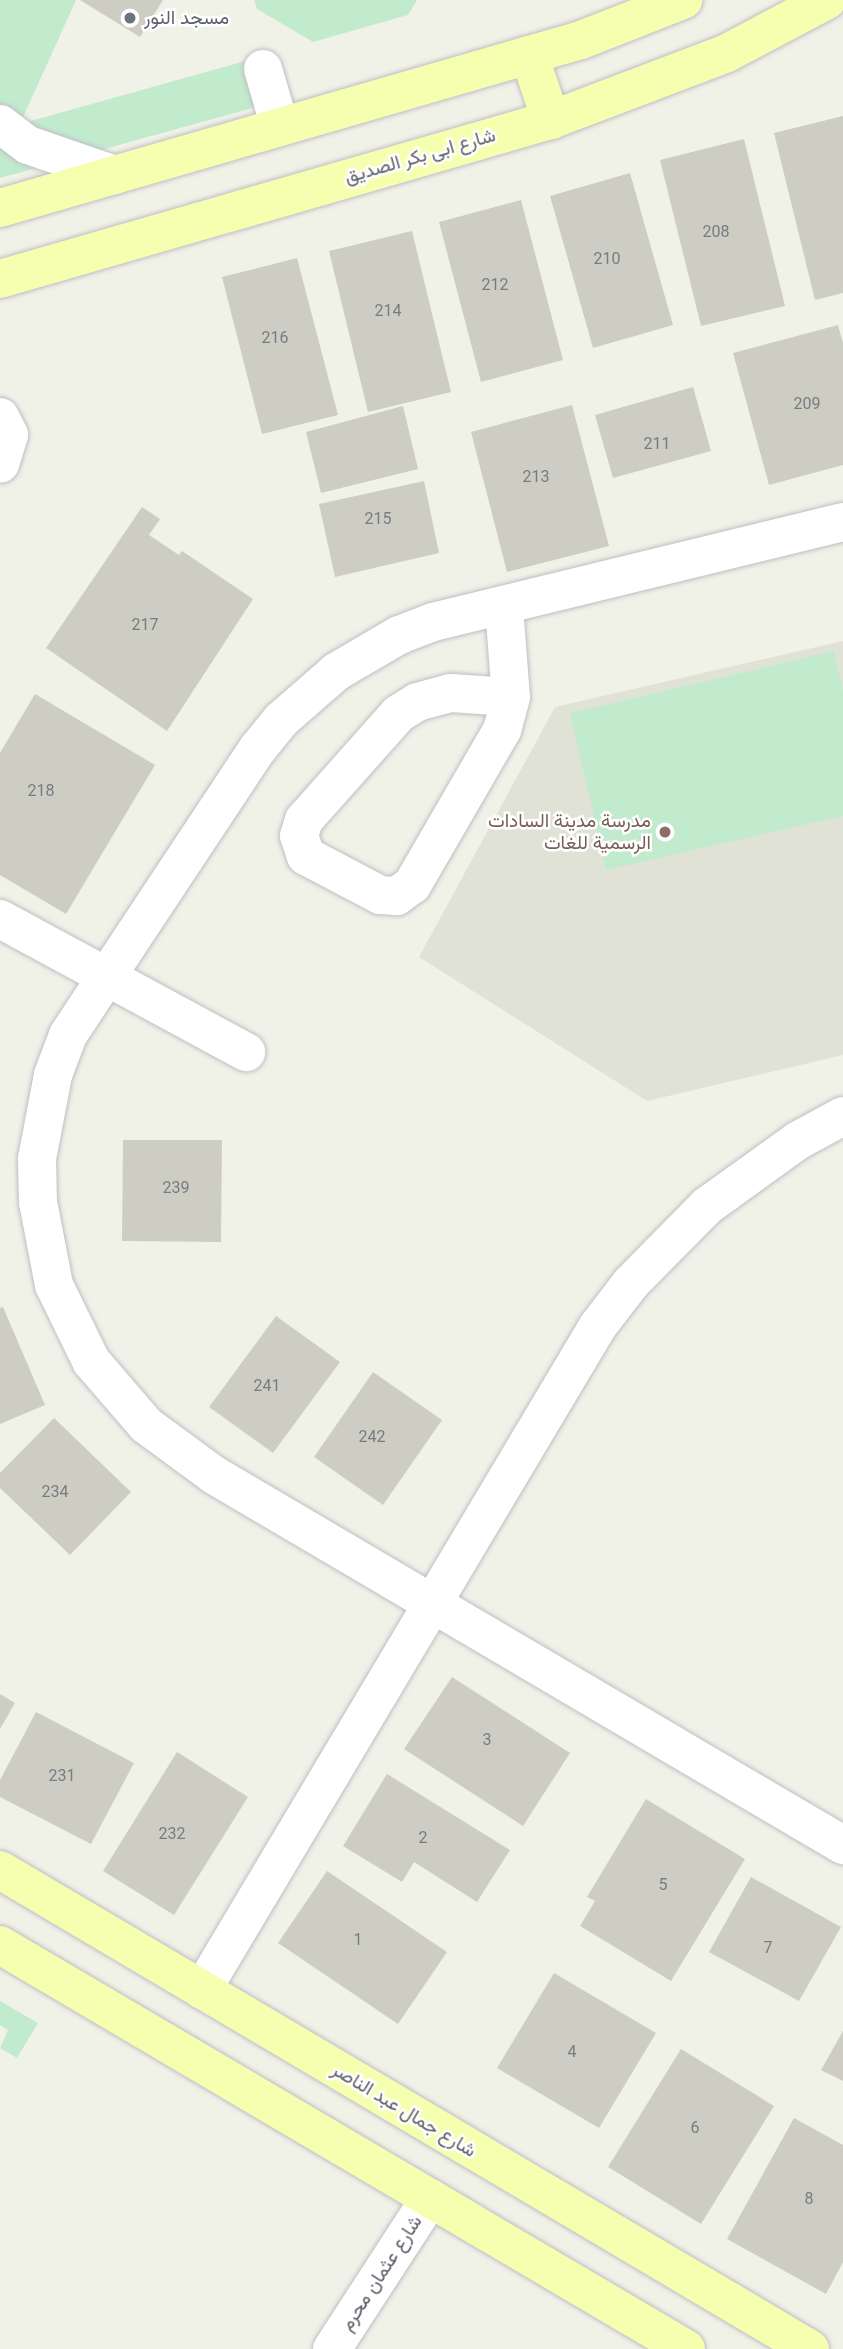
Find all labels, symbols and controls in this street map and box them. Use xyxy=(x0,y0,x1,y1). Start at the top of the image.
place label: مسجد النور xyxy=(144,7,229,29)
marker: مسجد النور xyxy=(122,10,138,26)
street label: شارع ابى بكر الصديق xyxy=(342,124,498,188)
house number: 208 xyxy=(703,222,729,242)
house number: 210 xyxy=(594,249,620,269)
house number: 212 xyxy=(482,275,508,295)
house number: 214 xyxy=(375,301,401,321)
house number: 216 xyxy=(262,328,288,348)
house number: 209 xyxy=(794,394,820,414)
house number: 211 xyxy=(644,434,670,454)
house number: 213 xyxy=(523,467,549,487)
house number: 215 xyxy=(365,509,391,529)
house number: 217 xyxy=(132,615,158,635)
house number: 218 xyxy=(28,781,54,801)
place label: مدرسة مدينة السادات الرسمية للغات xyxy=(488,810,651,854)
marker: مدرسة مدينة السادات الرسمية للغات xyxy=(657,824,673,840)
house number: 239 xyxy=(163,1178,189,1198)
house number: 241 xyxy=(254,1376,280,1396)
house number: 242 xyxy=(359,1427,385,1447)
house number: 234 xyxy=(42,1482,68,1502)
house number: 3 xyxy=(483,1730,491,1750)
house number: 231 xyxy=(49,1766,75,1786)
house number: 232 xyxy=(159,1824,185,1844)
house number: 2 xyxy=(419,1828,427,1848)
house number: 5 xyxy=(659,1875,667,1895)
house number: 1 xyxy=(354,1930,362,1950)
house number: 7 xyxy=(764,1938,772,1958)
house number: 4 xyxy=(568,2042,576,2062)
street label: شارع جمال عبد الناصر xyxy=(328,2058,480,2162)
house number: 6 xyxy=(691,2118,699,2138)
house number: 8 xyxy=(805,2189,813,2209)
street label: شارع عثمان محرم xyxy=(335,2211,427,2335)

